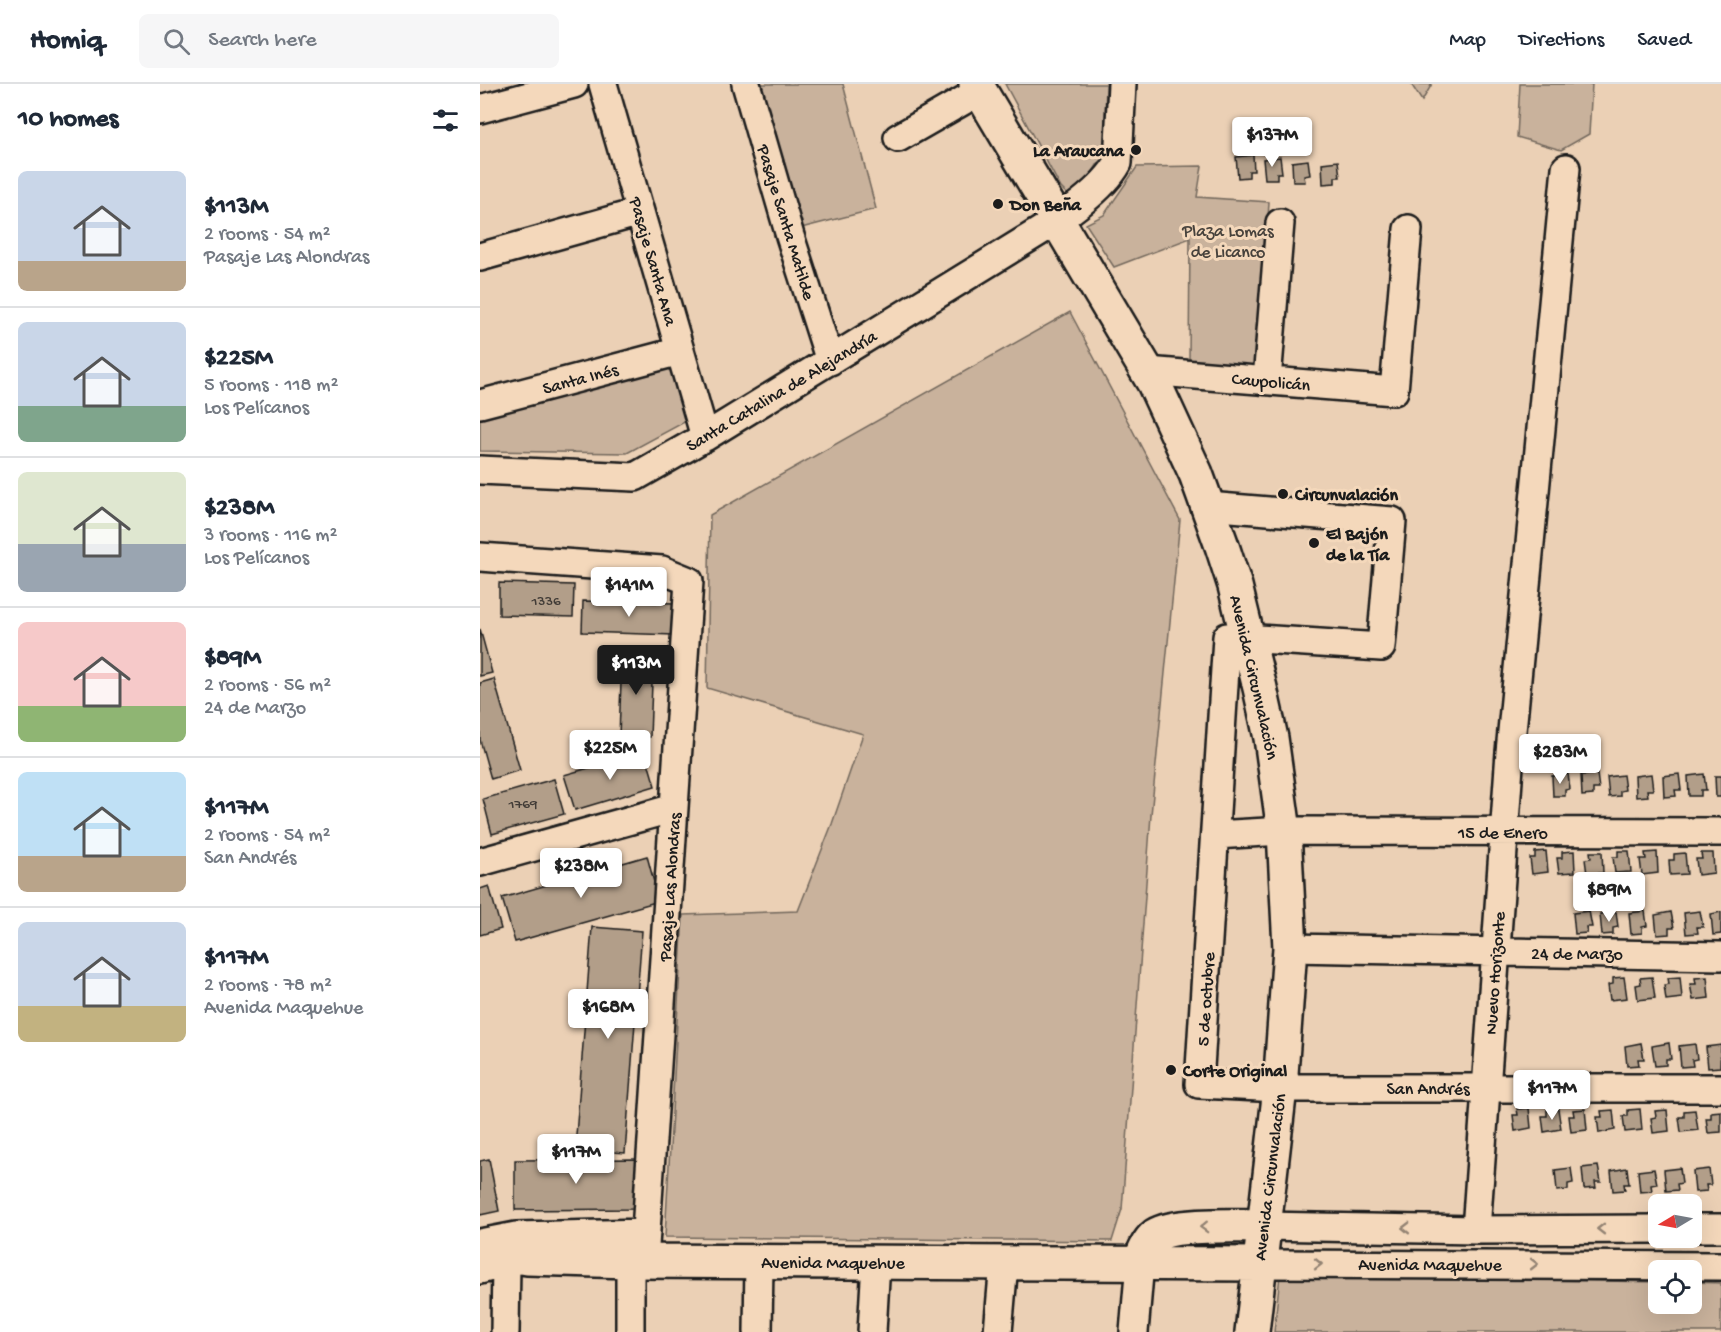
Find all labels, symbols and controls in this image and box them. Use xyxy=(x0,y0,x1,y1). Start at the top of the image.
search box xyxy=(139,14,559,68)
text: Homiq xyxy=(30,25,103,58)
icon: search xyxy=(160,25,193,58)
text: Search here xyxy=(208,28,317,54)
text: Map xyxy=(1449,29,1486,54)
text: Directions xyxy=(1519,29,1604,54)
text: Saved xyxy=(1637,29,1691,54)
icon: filters xyxy=(429,104,462,137)
text: 10 homes xyxy=(18,105,118,136)
pin: $137M xyxy=(1230,117,1314,168)
text: $137M xyxy=(1246,125,1298,148)
street label: Pasaje Santa Matilde xyxy=(751,142,818,304)
place label: La Araucana xyxy=(1033,142,1125,163)
marker: La Araucana xyxy=(1129,143,1143,157)
text: $113M xyxy=(204,193,268,224)
street label: Pasaje Santa Ana xyxy=(623,194,680,329)
icon: home xyxy=(66,195,138,267)
place label: Don Beña xyxy=(1008,196,1082,217)
marker: Don Beña xyxy=(991,197,1005,211)
park label: Plaza Lomas de Licanco xyxy=(1181,222,1275,264)
text: 2 rooms · 54 m² xyxy=(204,224,331,247)
text: Pasaje Las Alondras xyxy=(204,247,369,270)
street label: Santa Catalina de Alejandría xyxy=(683,326,882,457)
text: $225M xyxy=(204,344,273,375)
icon: home xyxy=(66,346,138,418)
street label: Santa Inés xyxy=(541,360,622,401)
street label: Caupolicán xyxy=(1231,370,1311,397)
text: 5 rooms · 118 m² xyxy=(204,375,338,398)
text: Los Pelícanos xyxy=(204,398,309,421)
place label: Circunvalación xyxy=(1294,486,1398,507)
marker: Circunvalación xyxy=(1276,487,1290,501)
text: $238M xyxy=(204,494,274,525)
icon: home xyxy=(66,496,138,568)
text: 3 rooms · 116 m² xyxy=(204,525,337,548)
place label: El Bajón de la Tía xyxy=(1326,525,1390,567)
marker: El Bajón de la Tía xyxy=(1307,536,1321,550)
text: Los Pelícanos xyxy=(204,548,309,571)
pin: $141M xyxy=(587,567,671,618)
text: $141M xyxy=(605,575,653,598)
house number: 1336 xyxy=(530,593,561,611)
street label: Avenida Circunvalación xyxy=(1223,593,1282,762)
text: $89M xyxy=(204,644,261,675)
pin: $113M xyxy=(594,645,678,696)
icon: home xyxy=(66,646,138,718)
text: $113M xyxy=(611,653,661,676)
text: 2 rooms · 56 m² xyxy=(204,675,331,698)
text: 24 de Marzo xyxy=(204,698,306,721)
pin: $225M xyxy=(568,730,652,781)
pin: $283M xyxy=(1518,734,1602,785)
text: $225M xyxy=(584,738,637,761)
text: $283M xyxy=(1533,742,1587,765)
text: $117M xyxy=(204,794,268,825)
icon: home xyxy=(66,796,138,868)
house number: 1769 xyxy=(508,796,538,814)
street label: Pasaje Las Alondras xyxy=(656,811,687,963)
street label: 15 de Enero xyxy=(1457,824,1548,845)
text: 2 rooms · 54 m² xyxy=(204,825,331,848)
text: San Andrés xyxy=(204,848,296,871)
pin: $238M xyxy=(539,848,623,899)
text: $238M xyxy=(554,856,608,879)
pin: $89M xyxy=(1573,872,1645,923)
text: $89M xyxy=(1587,880,1631,903)
street label: Nuevo Horizonte xyxy=(1482,910,1511,1035)
text: $117M xyxy=(204,944,268,975)
street label: 24 de Marzo xyxy=(1531,945,1623,966)
icon: home xyxy=(66,946,138,1018)
street label: 5 de octubre xyxy=(1194,951,1221,1047)
text: 2 rooms · 78 m² xyxy=(204,975,332,998)
pin: $168M xyxy=(566,989,650,1040)
text: $168M xyxy=(582,997,634,1020)
text: Avenida Maquehue xyxy=(204,998,363,1021)
place label: Corte Original xyxy=(1182,1062,1287,1083)
marker: Corte Original xyxy=(1164,1063,1178,1077)
pin: $117M xyxy=(1510,1070,1594,1121)
text: $117M xyxy=(1527,1078,1577,1101)
street label: San Andrés xyxy=(1386,1080,1471,1101)
street label: Avenida Circunvalación xyxy=(1251,1092,1292,1262)
pin: $117M xyxy=(534,1134,618,1185)
text: $117M xyxy=(551,1142,601,1165)
north arrow xyxy=(1648,1194,1702,1248)
map controls xyxy=(1648,1194,1702,1314)
one-way arrow xyxy=(1199,1221,1208,1234)
one-way arrow xyxy=(1401,1222,1410,1234)
one-way arrow xyxy=(1596,1223,1605,1235)
street label: Avenida Maquehue xyxy=(761,1254,905,1275)
street label: Avenida Maquehue xyxy=(1358,1256,1502,1277)
one-way arrow xyxy=(1313,1258,1322,1270)
one-way arrow xyxy=(1529,1258,1538,1270)
button: locate xyxy=(1648,1260,1702,1314)

